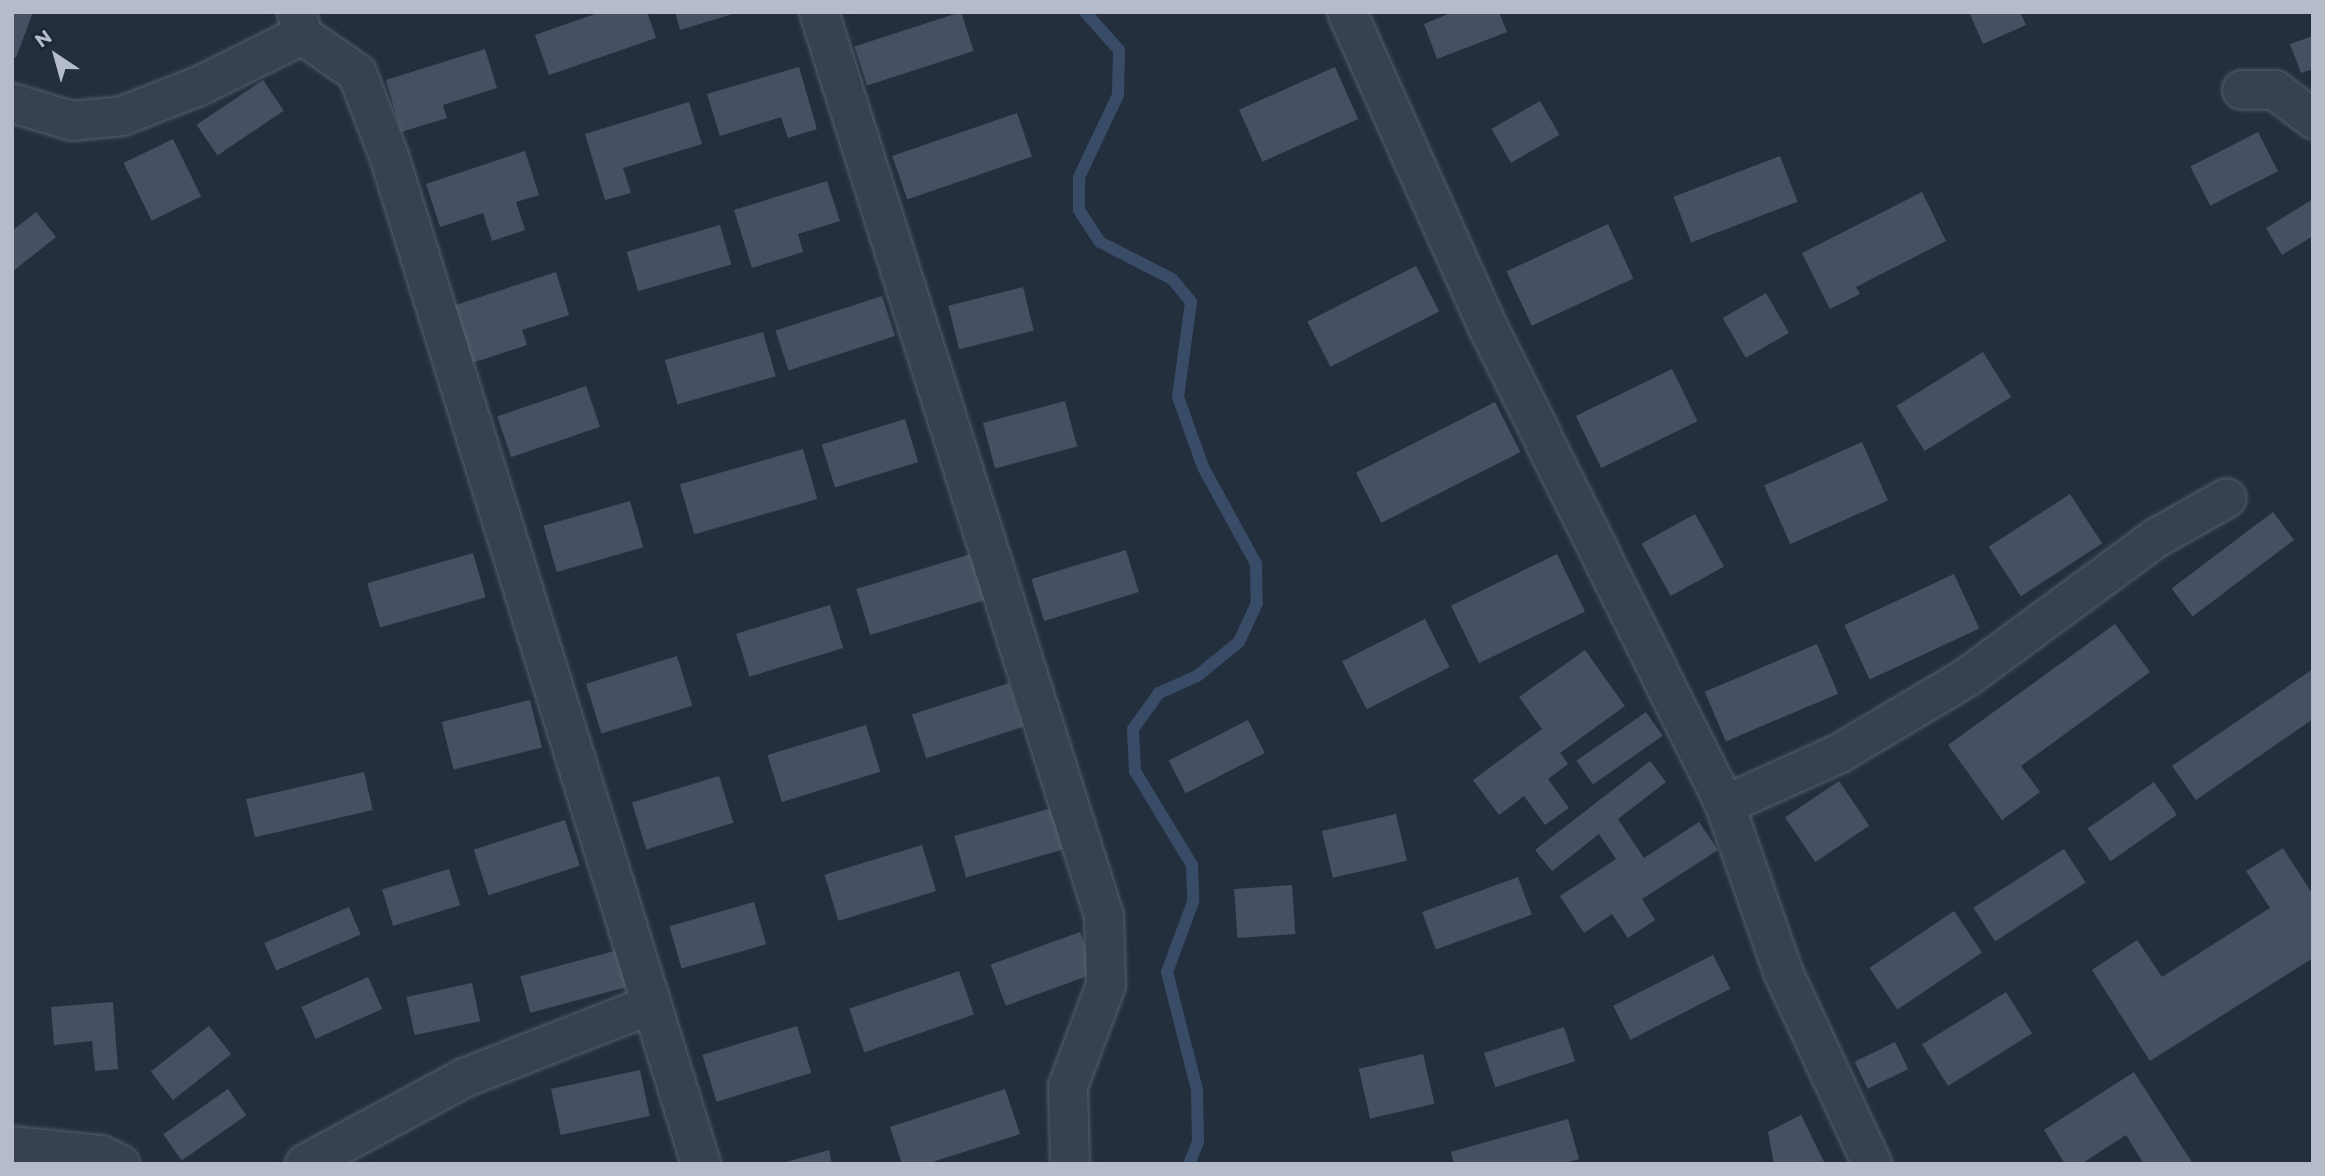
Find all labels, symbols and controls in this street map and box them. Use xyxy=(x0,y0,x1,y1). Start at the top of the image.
north arrow xyxy=(21,21,91,91)
text: N xyxy=(30,25,56,52)

